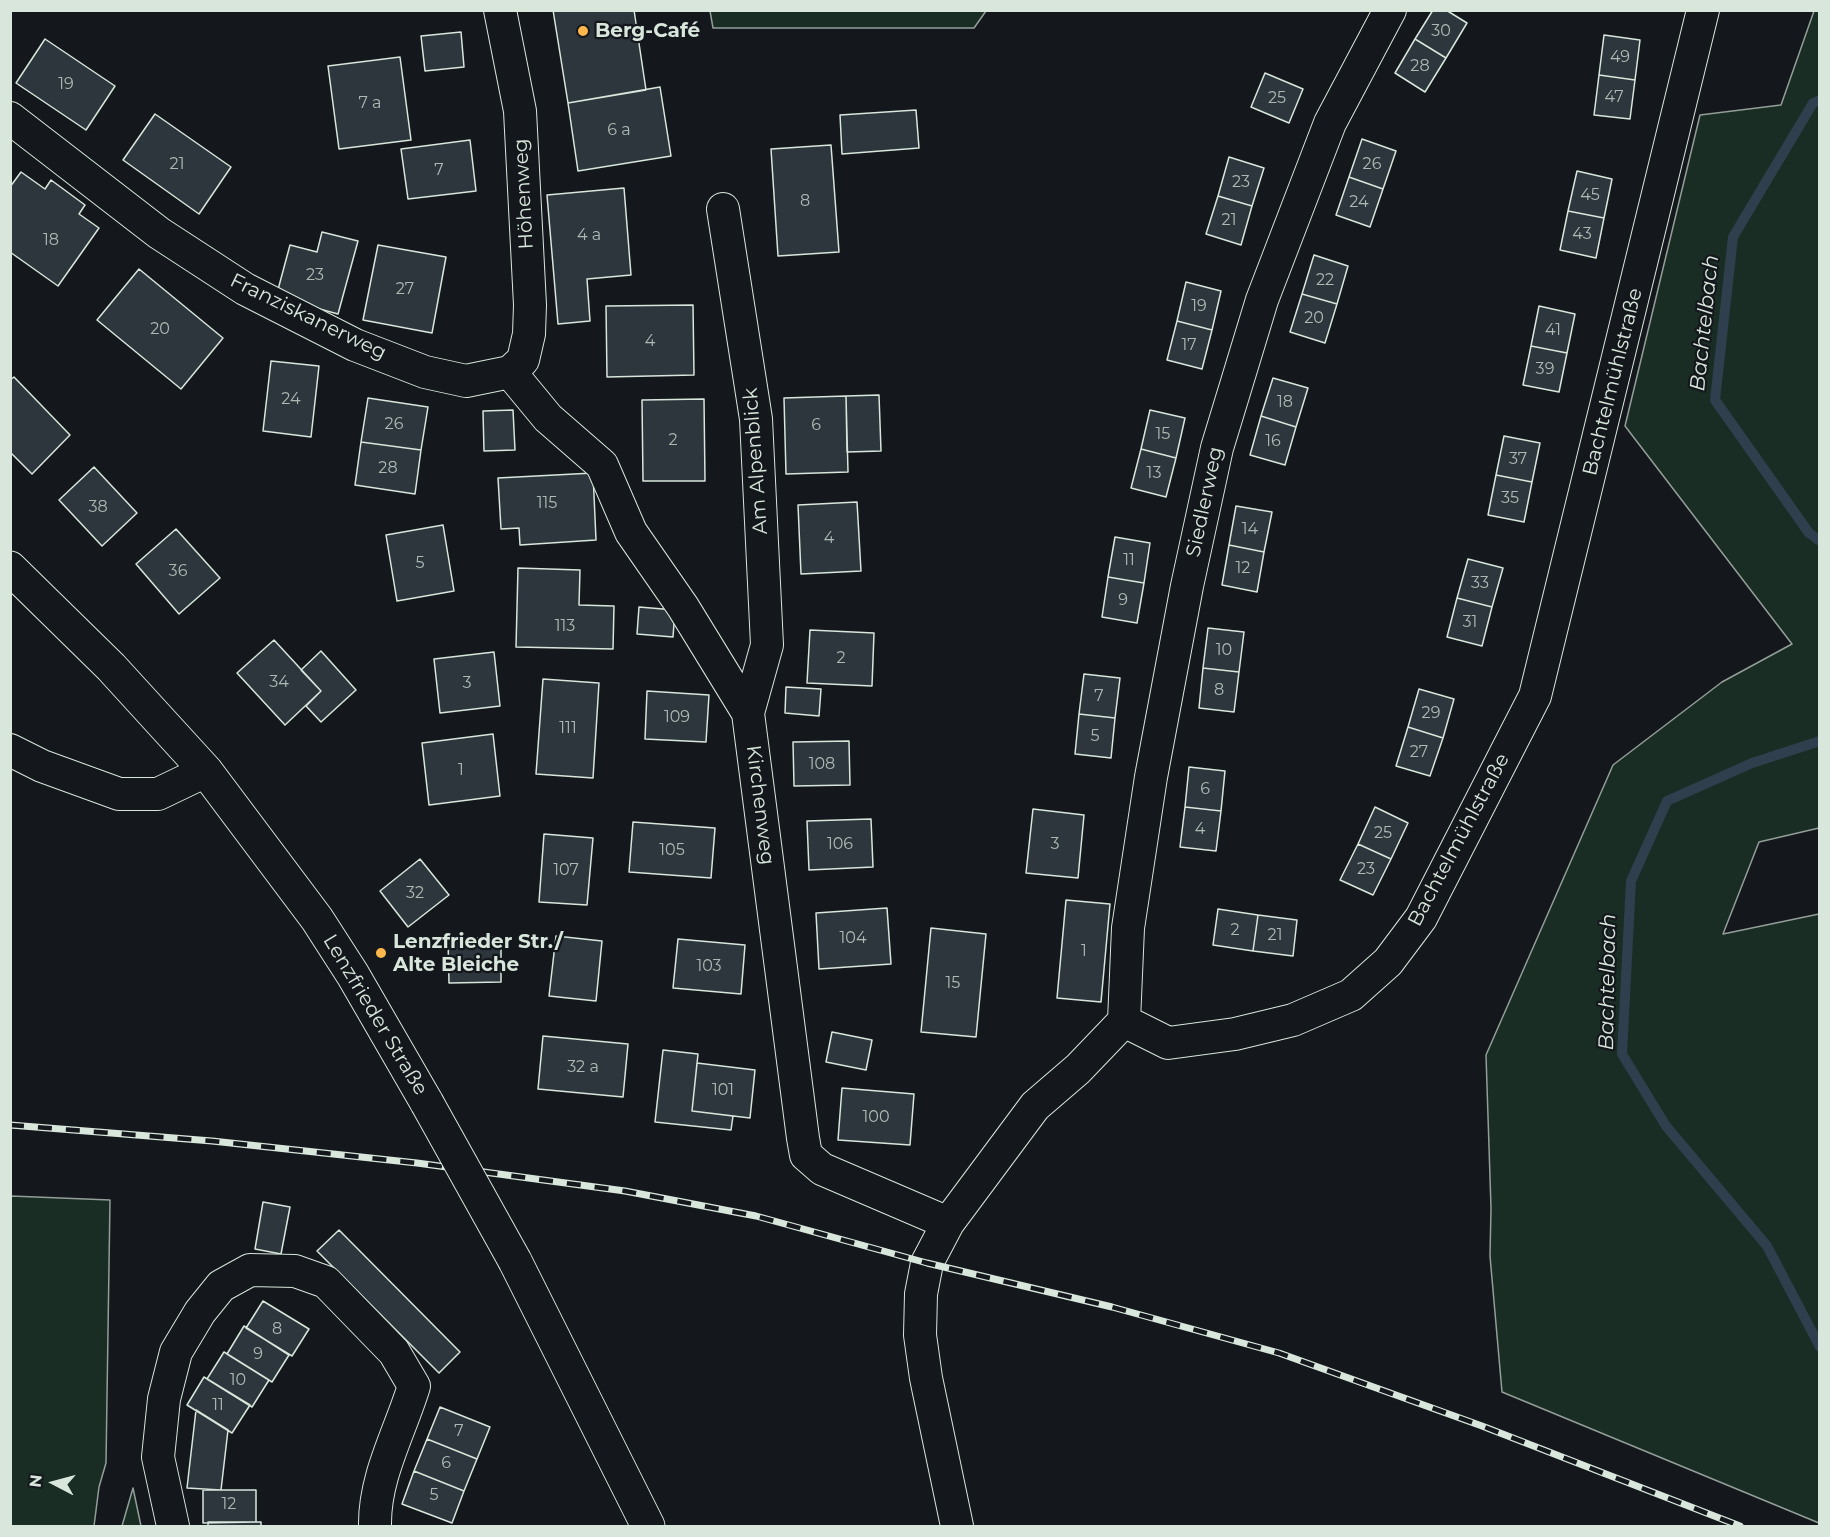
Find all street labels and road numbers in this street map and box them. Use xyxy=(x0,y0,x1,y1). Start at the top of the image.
street label: Höhenweg xyxy=(509,138,539,250)
street label: Franziskanerweg xyxy=(226,269,390,365)
street label: Bachtelmühlstraße xyxy=(1578,286,1648,478)
street label: Am Alpenblick xyxy=(739,387,773,535)
street label: Siedlerweg xyxy=(1182,445,1228,559)
street label: Kirchenweg xyxy=(741,744,779,866)
street label: Bachtelmühlstraße xyxy=(1403,749,1515,931)
street label: Lenzfrieder Straße xyxy=(318,930,432,1100)

